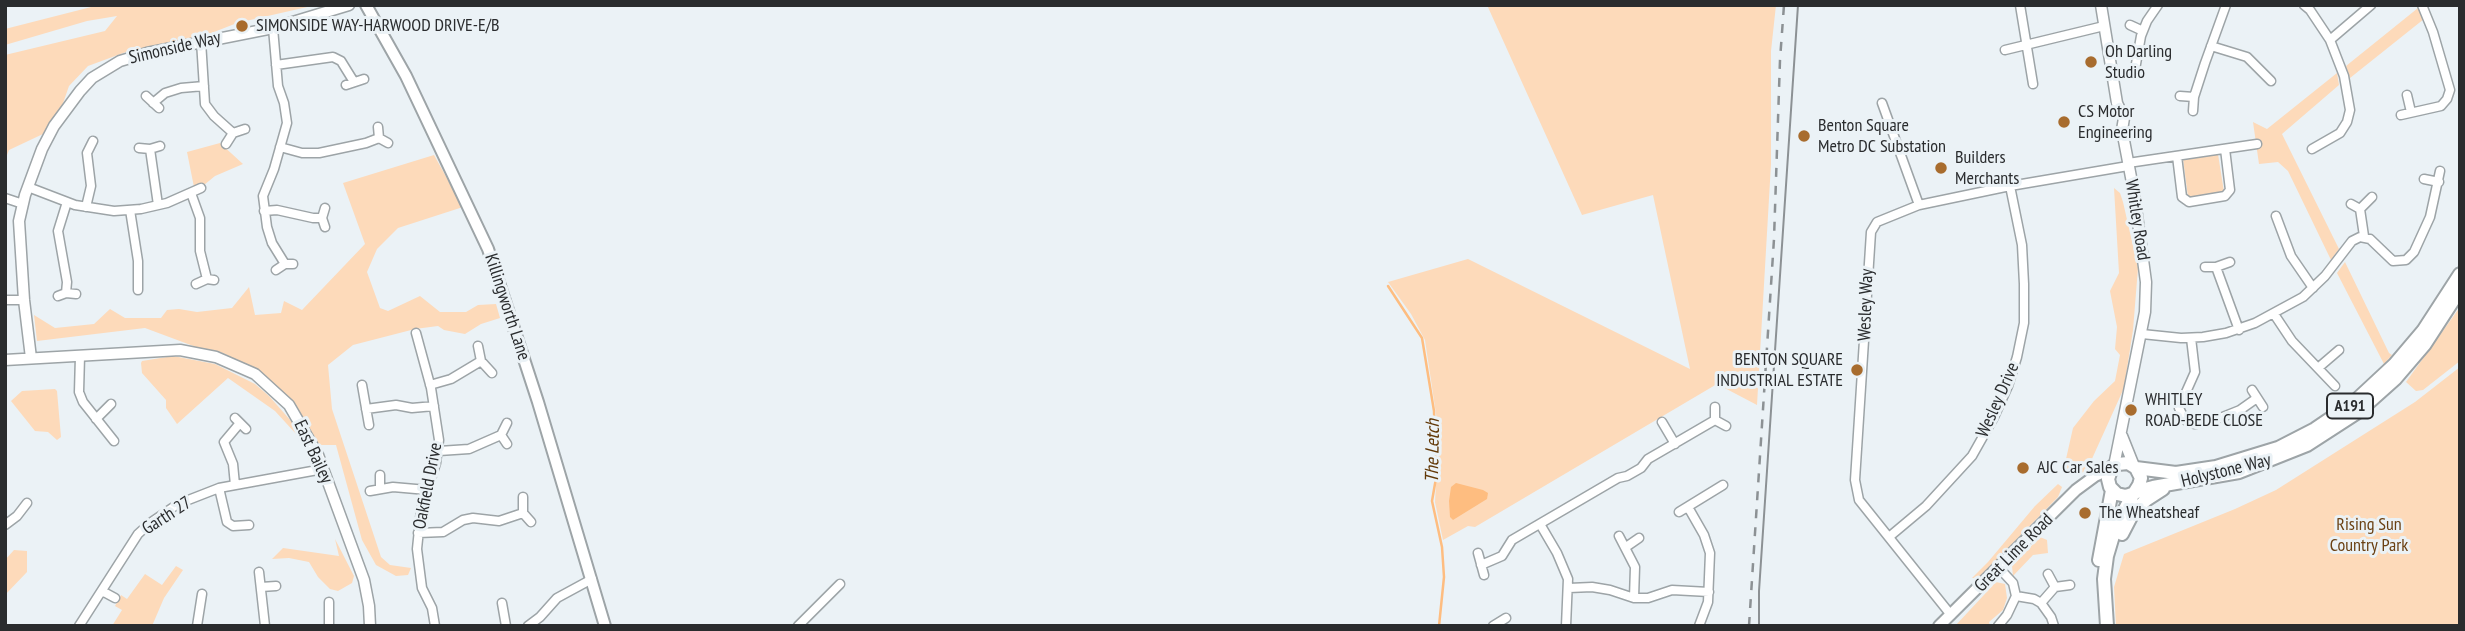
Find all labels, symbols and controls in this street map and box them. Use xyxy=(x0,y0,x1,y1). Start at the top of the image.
place label: SIMONSIDE WAY-HARWOOD DRIVE-E/B xyxy=(256,15,500,37)
marker: SIMONSIDE WAY-HARWOOD DRIVE-E/B xyxy=(234,18,250,34)
street label: Simonside Way xyxy=(127,27,223,69)
place label: Oh Darling Studio xyxy=(2105,41,2172,84)
marker: Oh Darling Studio xyxy=(2083,54,2099,70)
place label: CS Motor Engineering xyxy=(2078,101,2152,144)
marker: CS Motor Engineering xyxy=(2056,114,2072,130)
place label: Benton Square Metro DC Substation xyxy=(1818,115,1946,158)
marker: Benton Square Metro DC Substation xyxy=(1796,128,1812,144)
place label: Builders Merchants xyxy=(1955,147,2019,190)
marker: Builders Merchants xyxy=(1933,160,1949,176)
street label: Whitley Road xyxy=(2120,178,2154,262)
street label: Killingworth Lane xyxy=(480,251,534,363)
street label: Wesley Way xyxy=(1854,268,1878,342)
place label: BENTON SQUARE INDUSTRIAL ESTATE xyxy=(1716,349,1843,392)
street label: Wesley Drive xyxy=(1972,359,2024,441)
marker: BENTON SQUARE INDUSTRIAL ESTATE xyxy=(1849,362,1865,378)
place label: WHITLEY ROAD-BEDE CLOSE xyxy=(2145,389,2263,432)
road number: A191 xyxy=(2327,394,2373,418)
marker: WHITLEY ROAD-BEDE CLOSE xyxy=(2123,402,2139,418)
street label: East Bailey xyxy=(289,417,337,487)
water label: The Letch xyxy=(1421,419,1445,483)
street label: Oakfield Drive xyxy=(409,441,447,531)
street label: Holystone Way xyxy=(2179,449,2273,493)
place label: AJC Car Sales xyxy=(2037,457,2118,479)
marker: AJC Car Sales xyxy=(2015,460,2031,476)
street label: Garth 27 xyxy=(138,492,196,540)
place label: The Wheatsheaf xyxy=(2099,502,2199,524)
marker: The Wheatsheaf xyxy=(2077,505,2093,521)
street label: Great Lime Road xyxy=(1970,509,2058,597)
park label: Rising Sun Country Park xyxy=(2330,514,2408,556)

